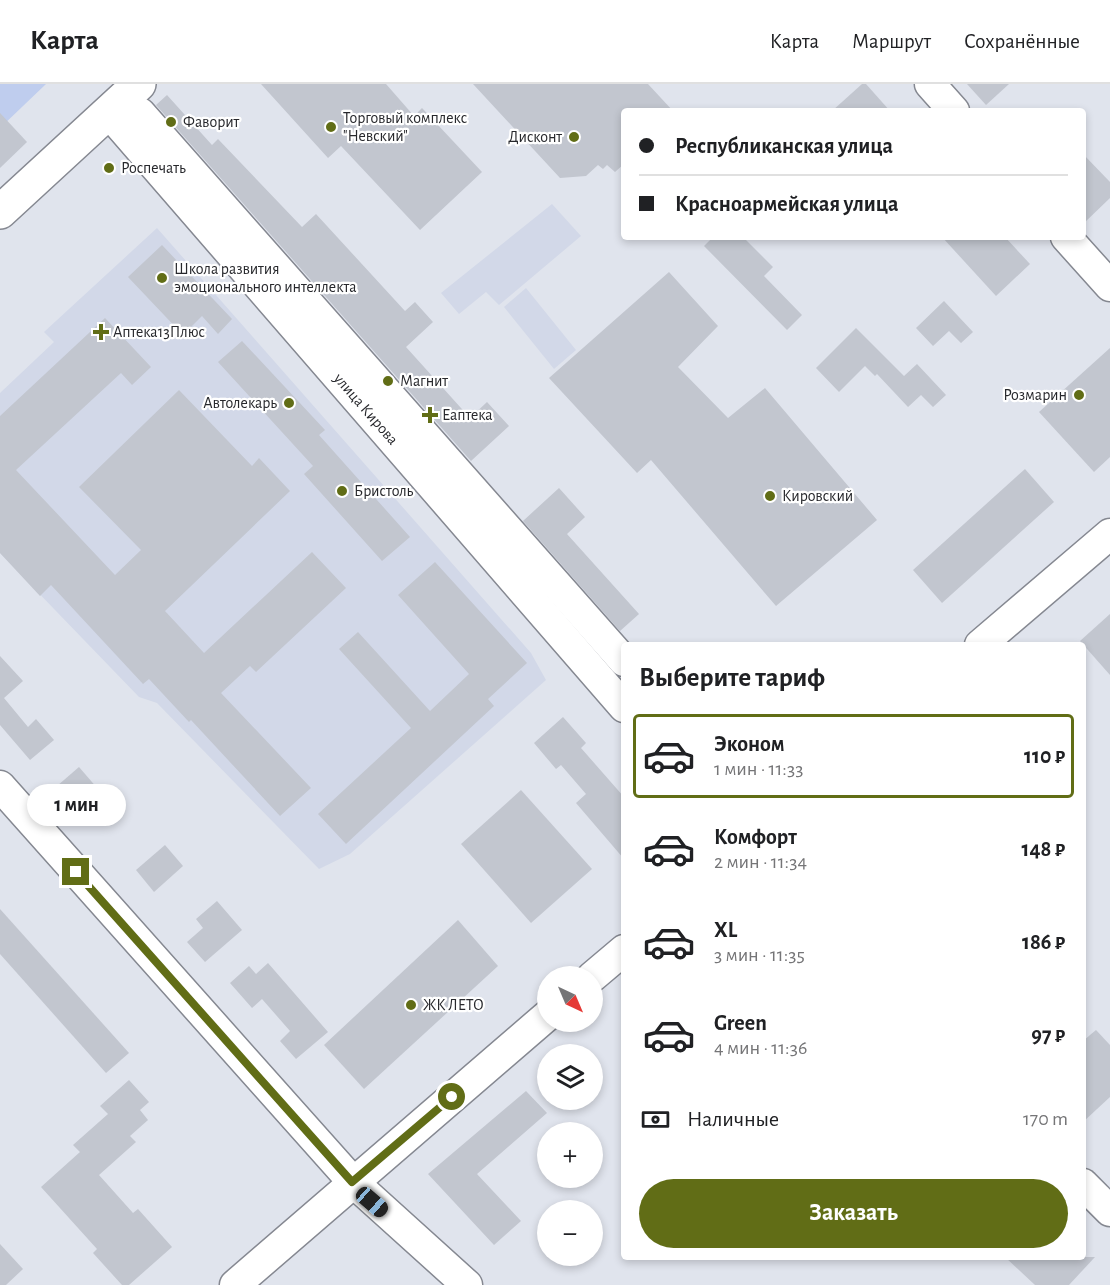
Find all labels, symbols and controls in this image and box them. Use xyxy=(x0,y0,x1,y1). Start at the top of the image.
text: Карта xyxy=(30,27,99,55)
text: Карта xyxy=(770,31,819,52)
text: Маршрут xyxy=(852,31,931,52)
text: Сохранённые xyxy=(964,31,1080,52)
place label: Торговый комплекс "Невский" xyxy=(343,110,467,144)
place label: Фаворит xyxy=(183,114,239,130)
marker: Фаворит xyxy=(164,115,178,129)
marker: Торговый комплекс "Невский" xyxy=(324,120,338,134)
place label: Дисконт xyxy=(508,129,562,145)
marker: Дисконт xyxy=(567,130,581,144)
text: Республиканская улица xyxy=(675,135,893,157)
place label: Роспечать xyxy=(121,160,186,176)
marker: Роспечать xyxy=(102,161,116,175)
text: Красноармейская улица xyxy=(675,193,898,215)
place label: Школа развития эмоционального интеллекта xyxy=(174,261,357,295)
marker: Школа развития эмоционального интеллекта xyxy=(155,271,169,285)
place label: Аптека13Плюс xyxy=(113,324,205,340)
marker: Аптека13Плюс xyxy=(94,325,108,339)
street label: улица Кирова xyxy=(329,369,401,448)
place label: Магнит xyxy=(400,373,448,389)
marker: Магнит xyxy=(381,374,395,388)
place label: Розмарин xyxy=(1003,387,1067,403)
marker: Розмарин xyxy=(1072,388,1086,402)
place label: Автолекарь xyxy=(203,395,277,411)
marker: Автолекарь xyxy=(282,396,296,410)
place label: Еаптека xyxy=(442,407,493,423)
marker: Еаптека xyxy=(423,408,437,422)
place label: Бристоль xyxy=(354,483,414,499)
marker: Бристоль xyxy=(335,484,349,498)
place label: Кировский xyxy=(782,488,853,504)
marker: Кировский xyxy=(763,489,777,503)
text: Выберите тариф xyxy=(639,664,825,691)
icon: car xyxy=(642,729,696,783)
text: Эконом xyxy=(714,733,785,755)
text: 110 ₽ xyxy=(1024,745,1065,767)
text: 1 мин · 11:33 xyxy=(714,759,803,779)
callout: 1 мин xyxy=(26,785,125,827)
text: 1 мин xyxy=(54,795,99,815)
icon: car xyxy=(642,822,696,876)
text: Комфорт xyxy=(714,826,797,848)
text: 148 ₽ xyxy=(1022,838,1065,860)
text: 2 мин · 11:34 xyxy=(714,852,807,872)
route end xyxy=(62,858,89,885)
icon: car xyxy=(642,915,696,969)
text: XL xyxy=(714,919,737,941)
text: 186 ₽ xyxy=(1022,931,1065,953)
text: 3 мин · 11:35 xyxy=(714,945,805,965)
north arrow xyxy=(537,966,603,1032)
map controls xyxy=(537,966,603,1266)
place label: ЖК ЛЕТО xyxy=(423,997,484,1013)
marker: ЖК ЛЕТО xyxy=(404,998,418,1012)
icon: car xyxy=(642,1008,696,1062)
text: Green xyxy=(714,1012,767,1034)
text: 97 ₽ xyxy=(1031,1024,1065,1046)
text: 4 мин · 11:36 xyxy=(714,1038,807,1058)
button: layers xyxy=(537,1044,603,1110)
route start xyxy=(438,1083,465,1110)
icon: cash xyxy=(639,1103,672,1136)
text: Наличные xyxy=(687,1108,779,1130)
text: 170 m xyxy=(1023,1109,1068,1129)
button: + xyxy=(537,1122,603,1188)
button: Заказать xyxy=(639,1179,1068,1248)
car xyxy=(353,1183,391,1221)
button: − xyxy=(537,1200,603,1266)

